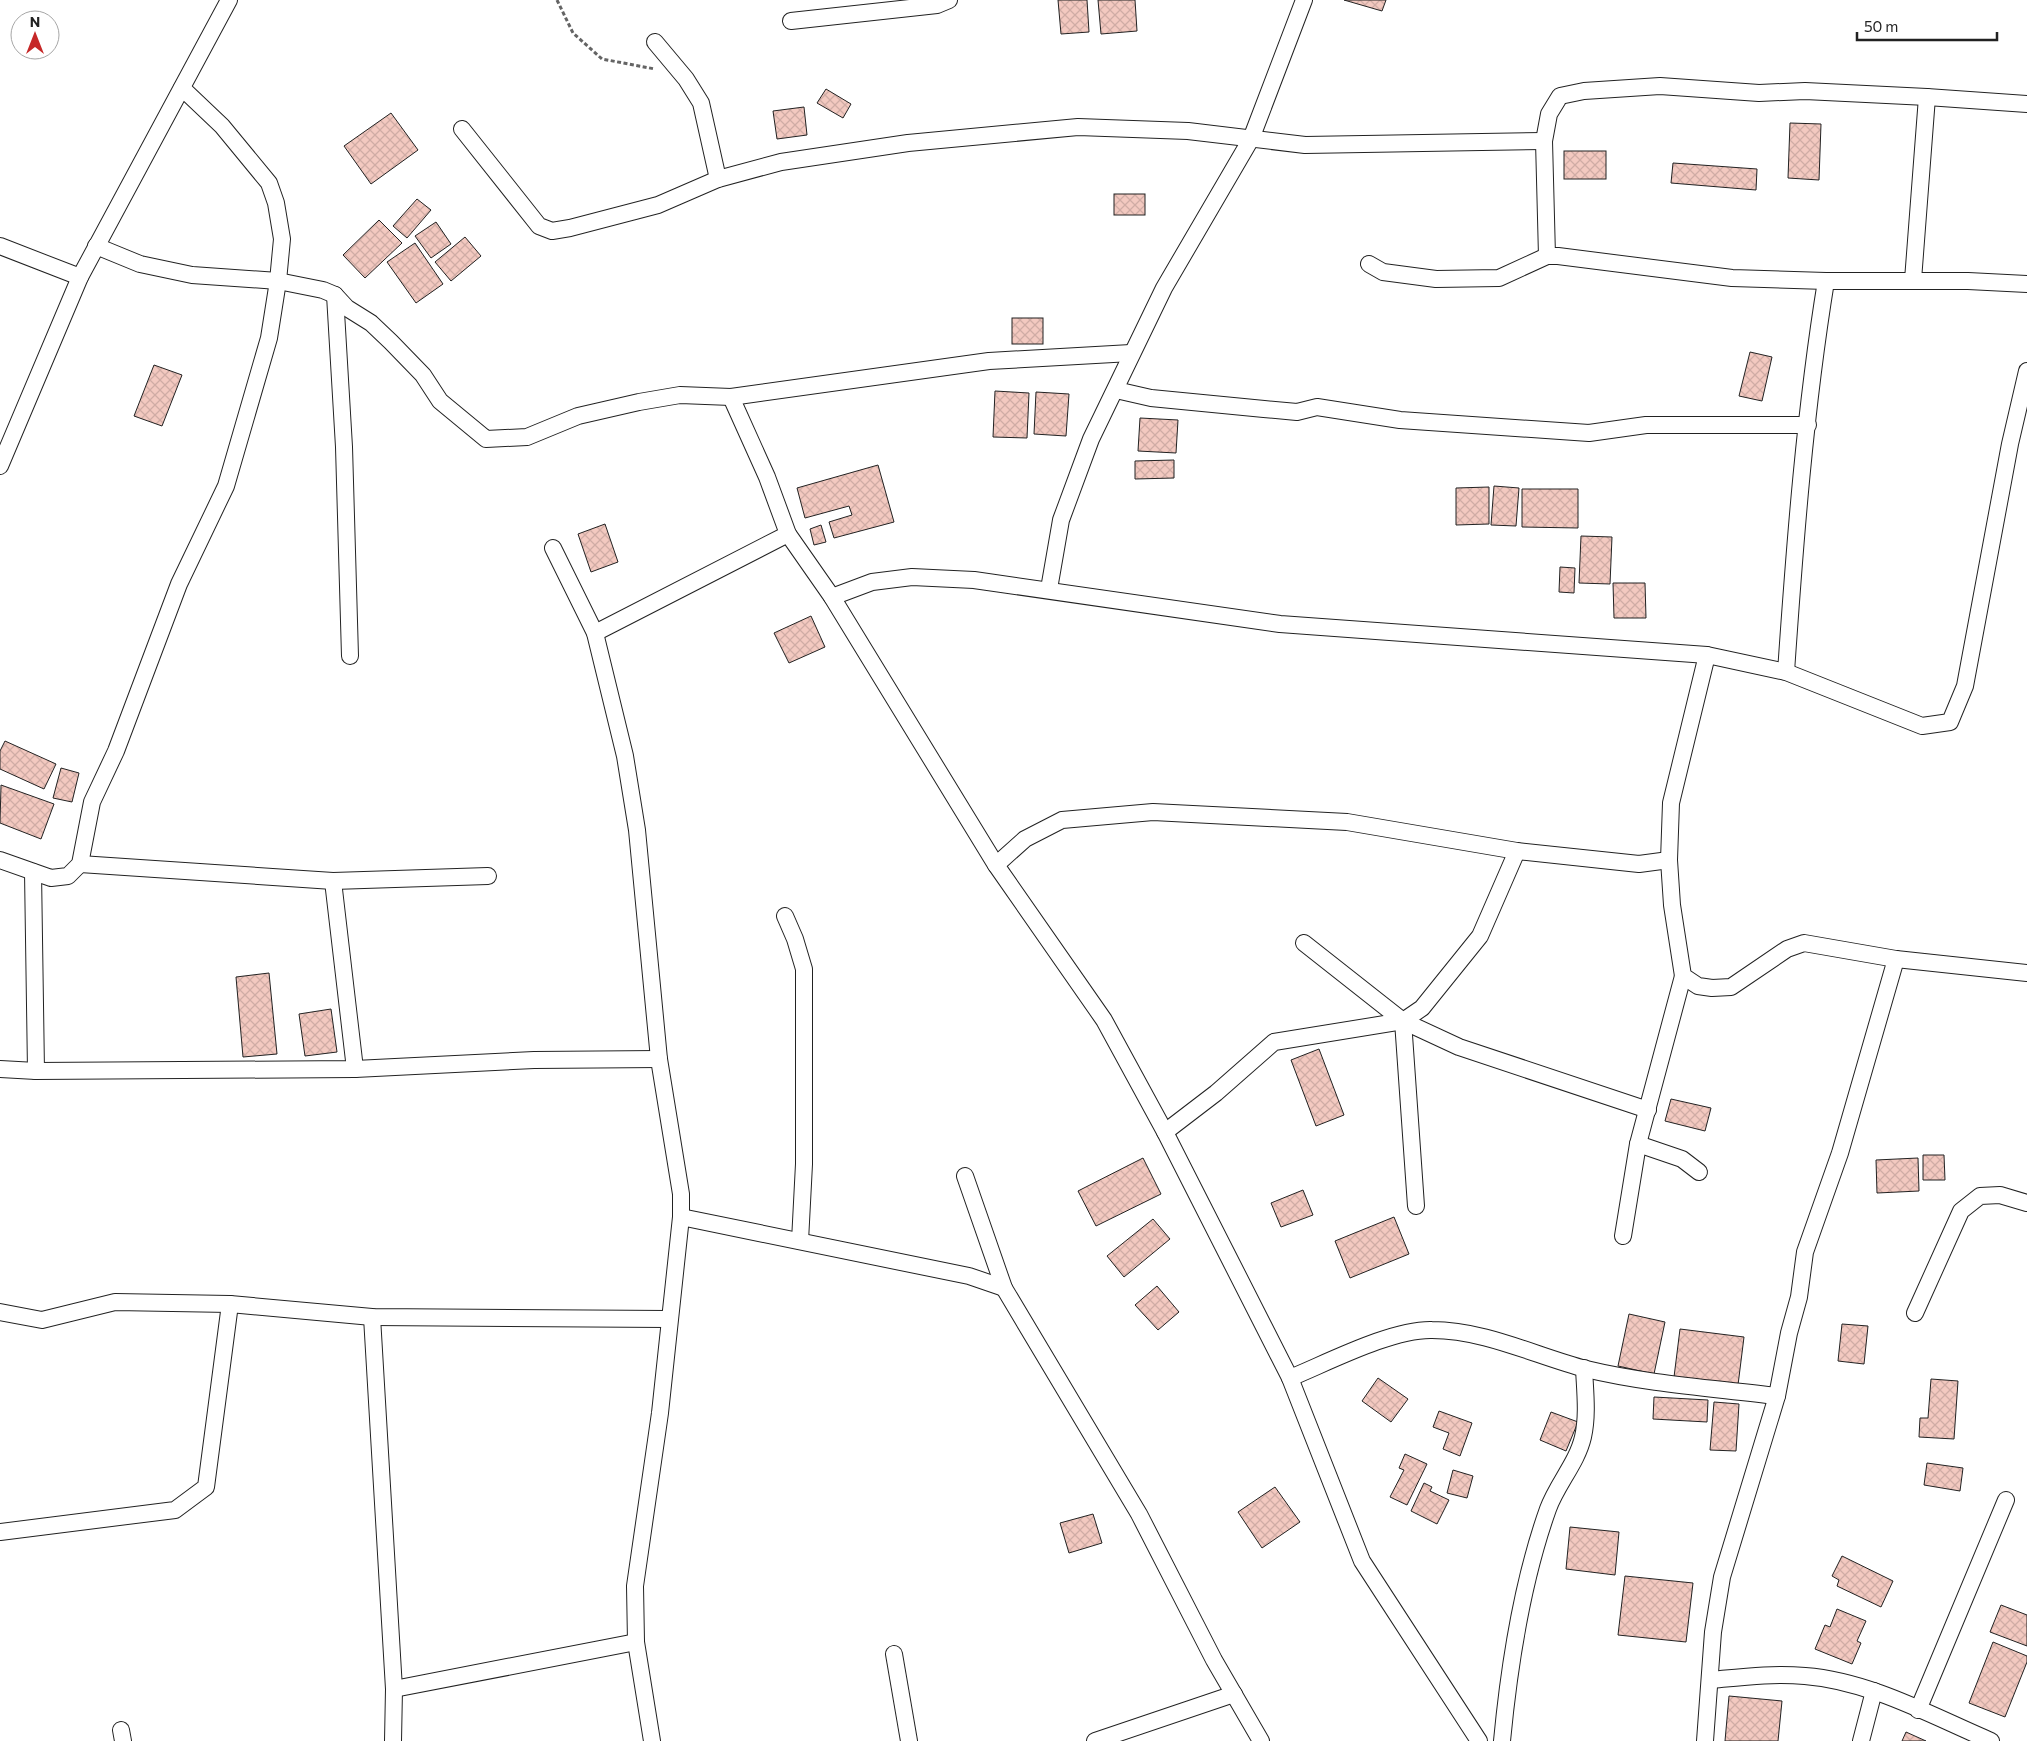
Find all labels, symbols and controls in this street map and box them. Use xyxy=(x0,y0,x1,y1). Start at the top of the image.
north arrow xyxy=(10,10,60,60)
scale bar xyxy=(1857,10,1997,42)
text: N xyxy=(30,13,40,30)
text: 50 m xyxy=(1864,17,1898,35)

